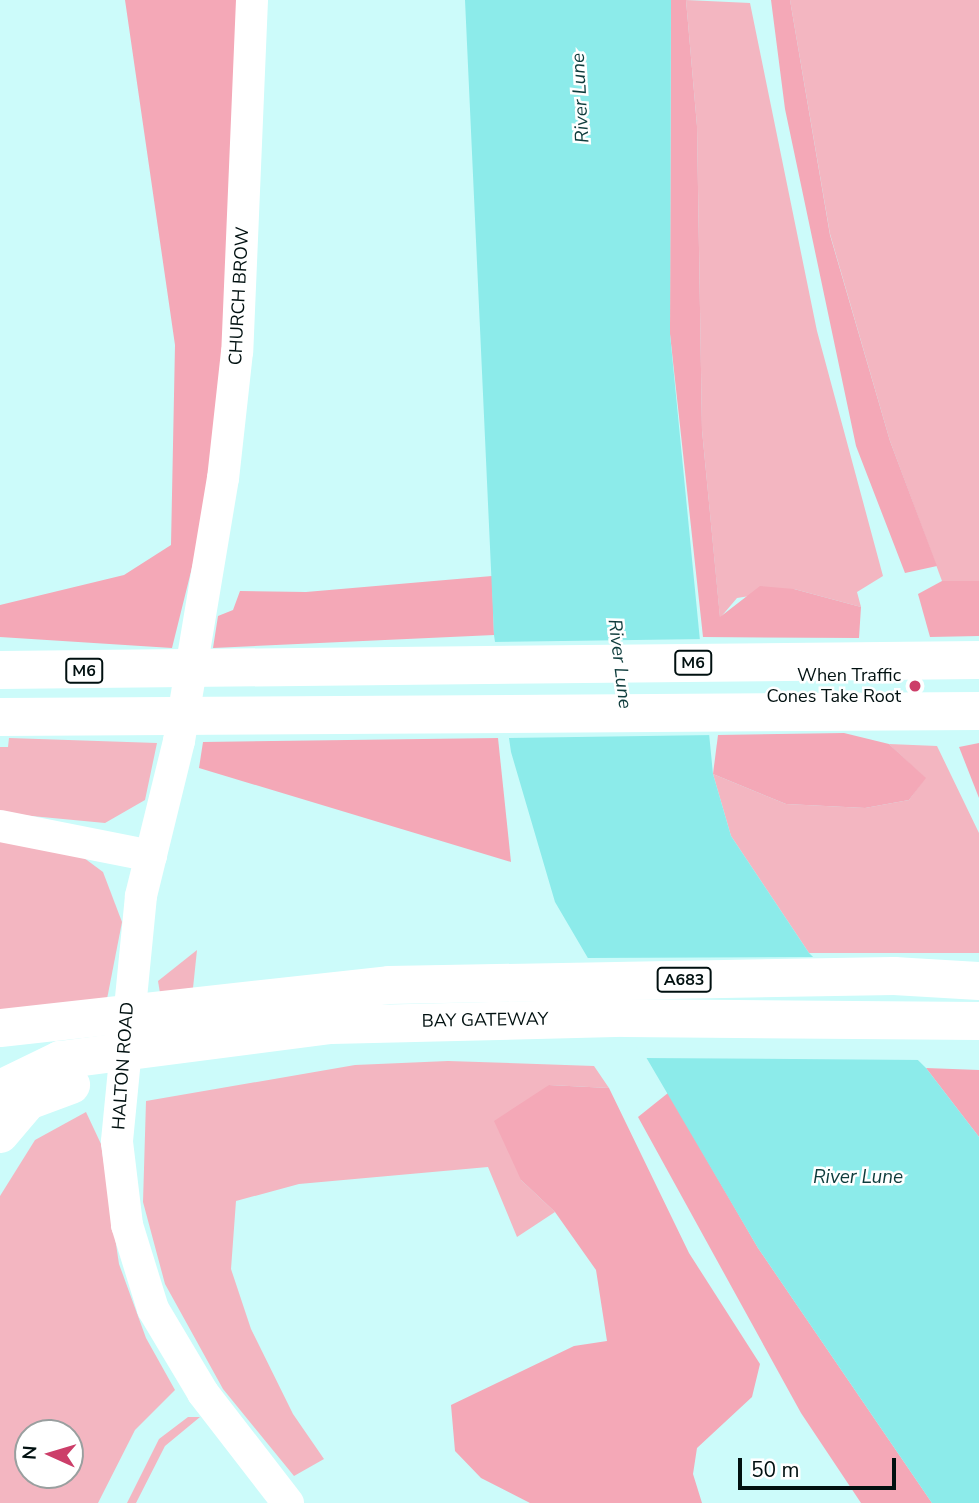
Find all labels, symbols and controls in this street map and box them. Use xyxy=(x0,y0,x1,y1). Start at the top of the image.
water label: River Lune xyxy=(567,52,595,144)
street label: CHURCH BROW xyxy=(225,226,253,366)
water label: River Lune xyxy=(602,618,636,710)
road number: M6 xyxy=(674,650,712,676)
road number: M6 xyxy=(65,658,103,684)
place label: When Traffic Cones Take Root xyxy=(766,665,901,708)
marker: When Traffic Cones Take Root xyxy=(907,678,923,694)
road number: A683 xyxy=(656,968,712,992)
street label: HALTON ROAD xyxy=(108,1001,138,1131)
street label: BAY GATEWAY xyxy=(421,1008,549,1032)
water label: River Lune xyxy=(813,1167,903,1189)
north arrow xyxy=(14,1419,84,1489)
scale bar xyxy=(741,1444,898,1488)
text: N xyxy=(17,1445,44,1461)
text: 50 m xyxy=(751,1456,800,1484)

